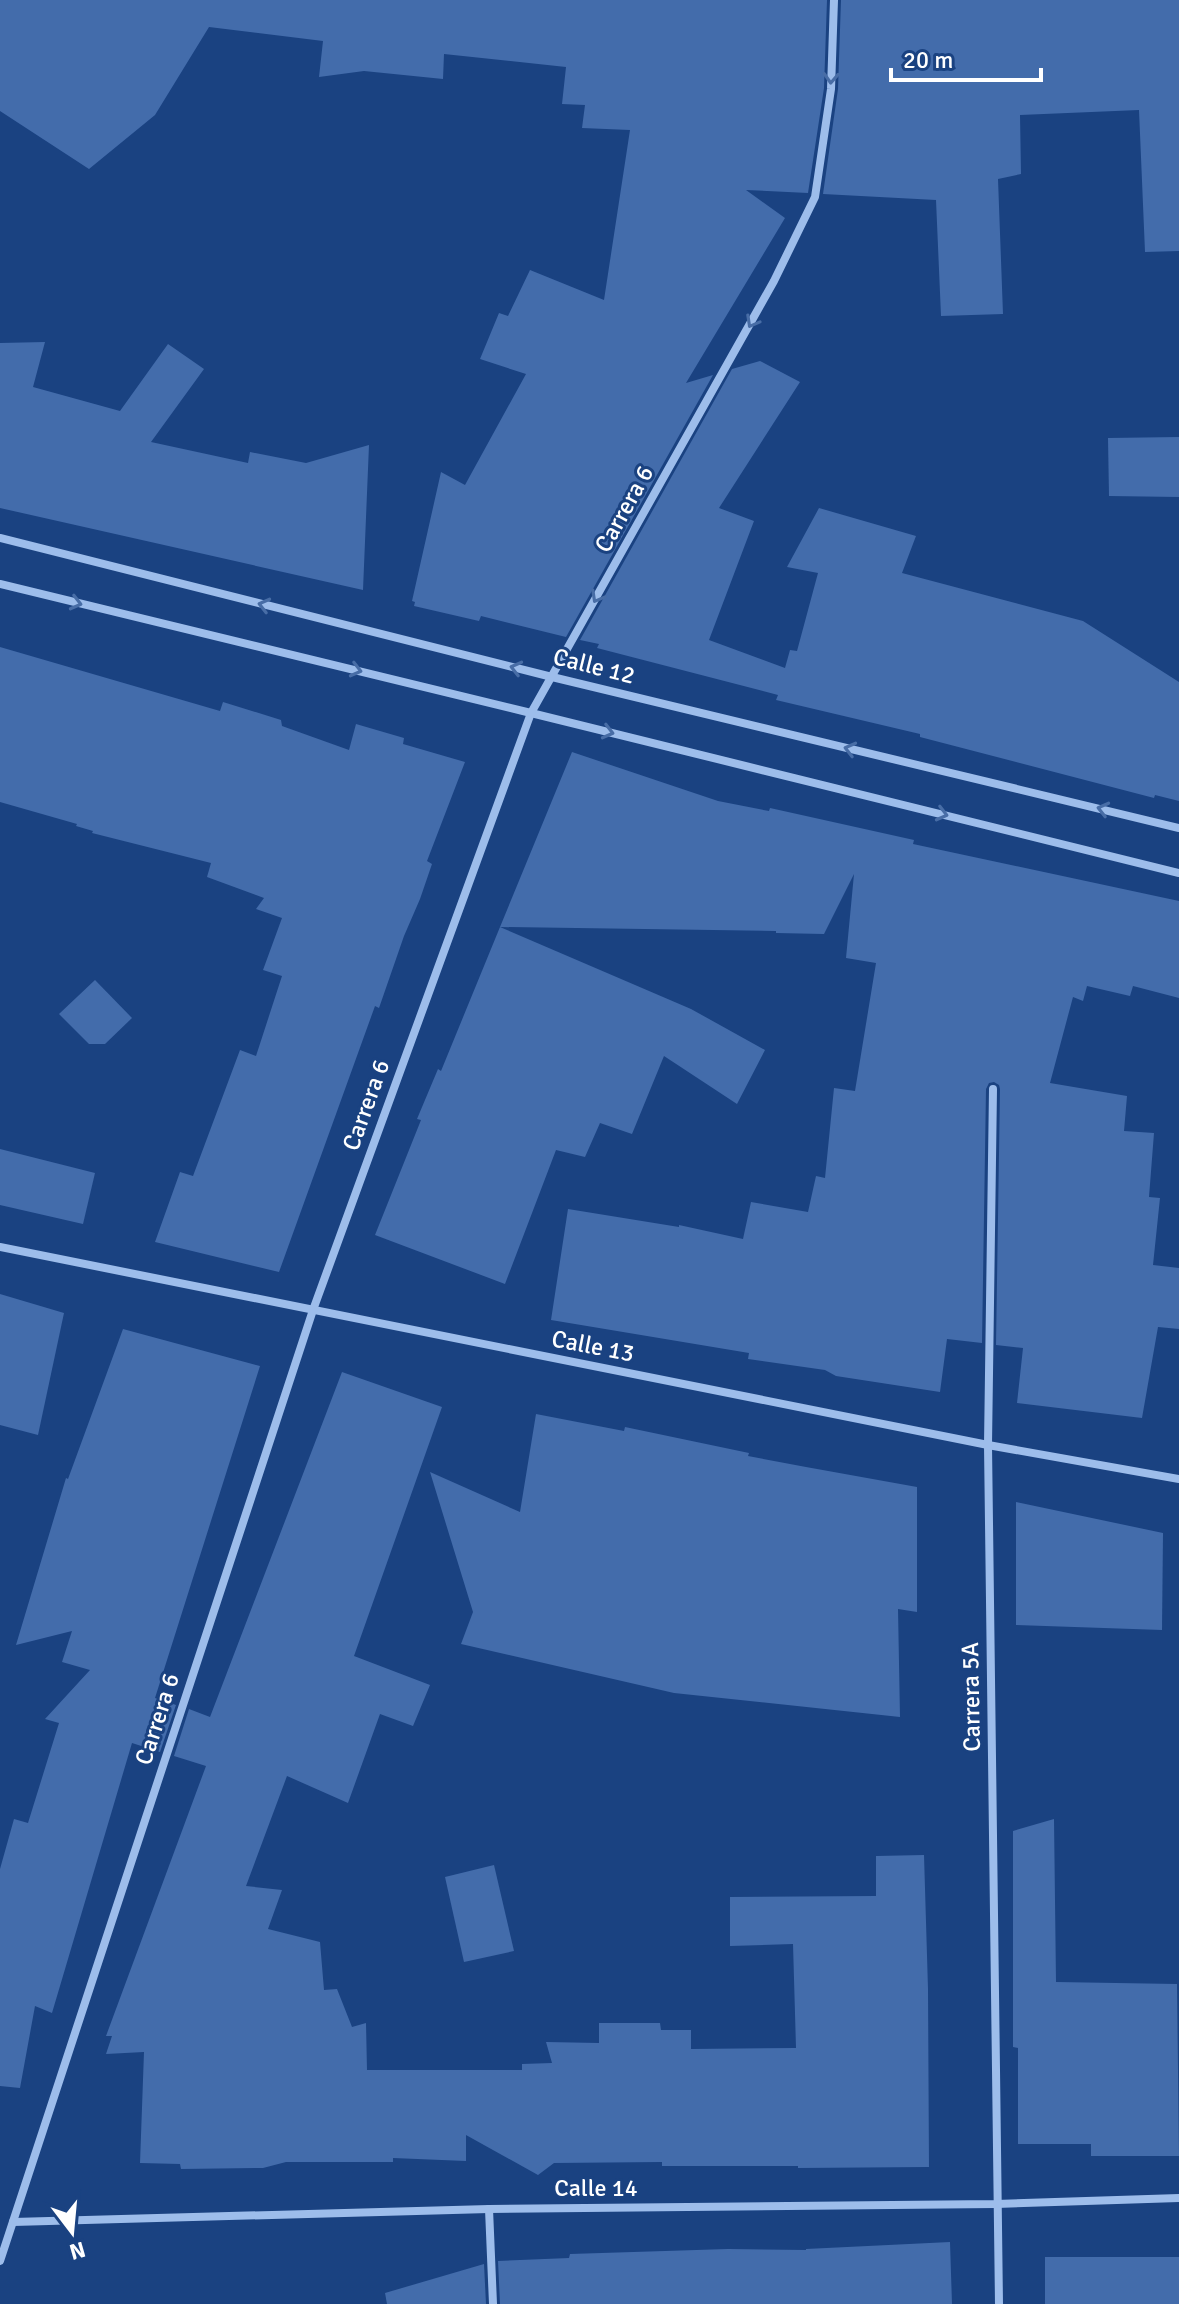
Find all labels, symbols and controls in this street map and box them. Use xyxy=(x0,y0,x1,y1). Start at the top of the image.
scale bar xyxy=(891,32,1041,82)
text: 20 m xyxy=(903,45,953,75)
one-way arrow xyxy=(822,72,839,85)
one-way arrow xyxy=(746,313,762,328)
street label: Carrera 6 xyxy=(588,460,660,558)
one-way arrow xyxy=(591,588,607,603)
one-way arrow xyxy=(68,593,82,610)
one-way arrow xyxy=(257,597,271,614)
street label: Calle 12 xyxy=(550,641,638,691)
one-way arrow xyxy=(510,660,523,677)
one-way arrow xyxy=(348,661,362,678)
one-way arrow xyxy=(601,722,615,739)
one-way arrow xyxy=(844,741,858,758)
one-way arrow xyxy=(1097,802,1111,819)
one-way arrow xyxy=(935,805,949,822)
street label: Carrera 6 xyxy=(336,1055,396,1155)
street label: Calle 13 xyxy=(549,1323,637,1369)
street label: Carrera 5A xyxy=(955,1642,987,1752)
street label: Carrera 6 xyxy=(128,1669,186,1769)
street label: Calle 14 xyxy=(554,2173,638,2203)
north arrow xyxy=(32,2192,112,2272)
text: N xyxy=(66,2236,88,2266)

